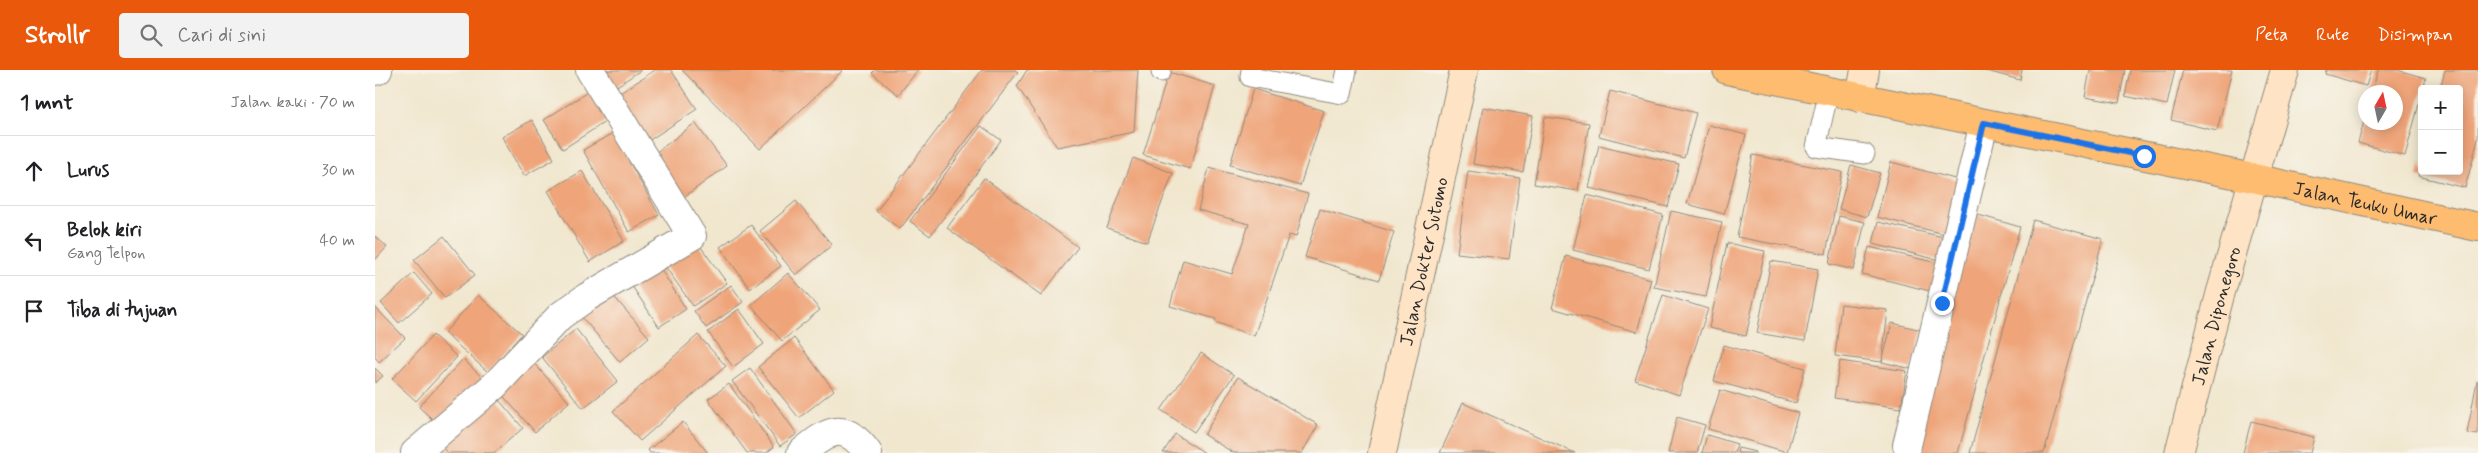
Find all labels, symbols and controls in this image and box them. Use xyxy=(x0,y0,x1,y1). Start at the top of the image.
search box xyxy=(119,13,469,58)
text: Strollr xyxy=(25,20,89,51)
icon: search xyxy=(137,21,165,49)
text: Cari di sini xyxy=(177,23,266,48)
text: Peta xyxy=(2255,23,2288,47)
text: Rute xyxy=(2316,23,2349,47)
text: Disimpan xyxy=(2377,23,2453,47)
north arrow xyxy=(2358,85,2403,130)
map controls xyxy=(2418,85,2463,175)
button: + xyxy=(2418,85,2463,130)
text: 1 mnt xyxy=(20,89,73,117)
text: Jalan kaki · 70 m xyxy=(230,92,355,113)
button: − xyxy=(2418,130,2463,175)
route start xyxy=(2133,145,2156,168)
icon: ahead xyxy=(20,157,48,185)
text: Lurus xyxy=(67,158,109,183)
text: 30 m xyxy=(322,160,355,181)
street label: Jalan Dokter Sutomo xyxy=(1394,175,1455,348)
street label: Jalan Teuku Umar xyxy=(2291,176,2439,232)
text: Belok kiri xyxy=(67,218,142,243)
icon: left xyxy=(20,227,48,255)
text: 40 m xyxy=(319,230,355,251)
text: Gang Telpon xyxy=(67,243,145,264)
street label: Jalan Diponegoro xyxy=(2186,244,2247,388)
route end xyxy=(1931,292,1954,315)
icon: arrive xyxy=(20,297,48,325)
text: Tiba di tujuan xyxy=(67,298,178,323)

